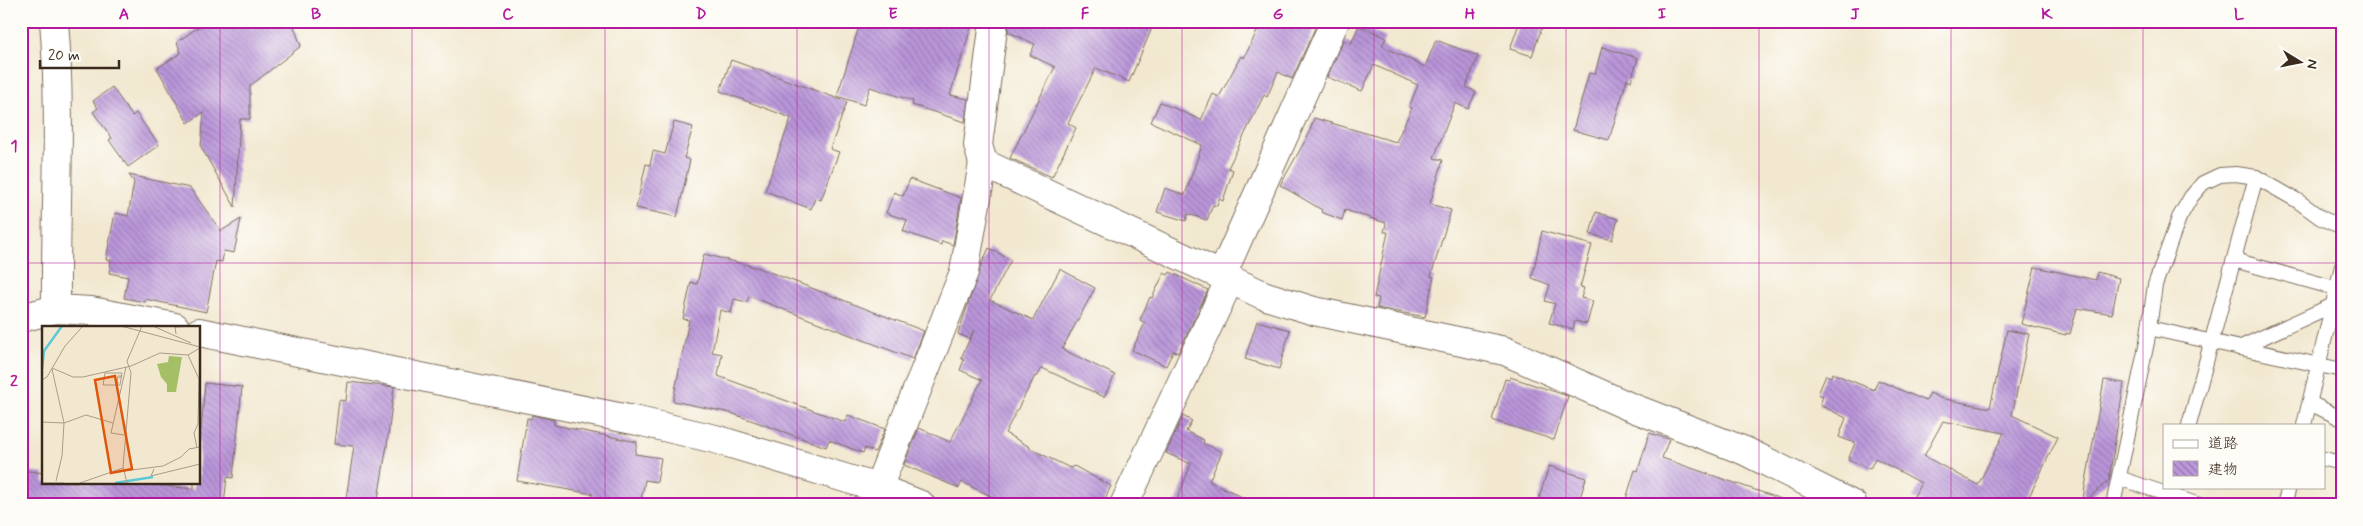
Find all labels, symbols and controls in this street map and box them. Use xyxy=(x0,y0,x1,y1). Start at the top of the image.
text: A xyxy=(119,4,129,25)
text: B xyxy=(311,4,321,25)
text: C xyxy=(502,4,514,25)
text: D xyxy=(695,4,707,25)
text: E xyxy=(888,4,898,25)
text: F xyxy=(1081,4,1090,25)
text: G xyxy=(1273,4,1284,25)
text: H xyxy=(1465,4,1476,25)
text: I xyxy=(1658,4,1667,25)
text: J xyxy=(1850,4,1860,25)
text: K xyxy=(2041,4,2053,25)
text: L xyxy=(2234,4,2245,25)
scale bar xyxy=(40,38,119,70)
north arrow xyxy=(2276,38,2326,88)
text: 20 m xyxy=(48,46,80,66)
text: N xyxy=(2302,58,2321,70)
text: 1 xyxy=(10,136,18,157)
inset map xyxy=(42,326,200,484)
text: 2 xyxy=(10,371,18,392)
legend xyxy=(2163,424,2326,488)
text: 道路 xyxy=(2208,434,2238,454)
text: 建物 xyxy=(2208,460,2238,480)

